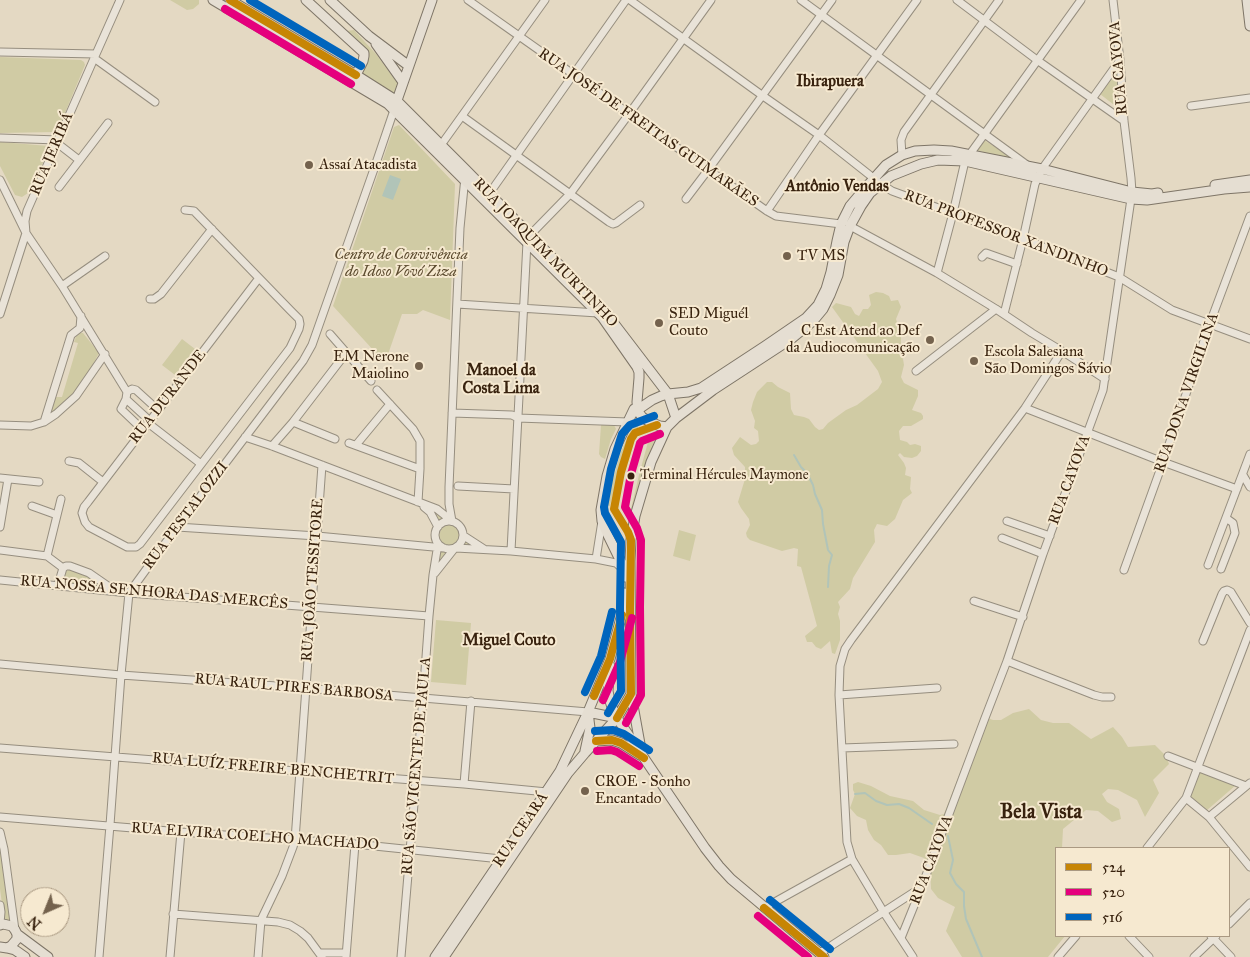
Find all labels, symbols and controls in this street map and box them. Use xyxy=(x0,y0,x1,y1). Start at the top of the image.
street label: RUA CAYOVA xyxy=(1106,20,1132,116)
street label: RUA JOSÉ DE FREITAS GUIMARÃES xyxy=(534,45,762,211)
district label: Ibirapuera xyxy=(796,72,864,92)
street label: RUA JERIBÁ xyxy=(26,110,78,198)
place label: Assaí Atacadista xyxy=(319,156,417,174)
marker: Assaí Atacadista xyxy=(303,159,315,171)
street label: RUA JOAQUIM MURTINHO xyxy=(469,175,621,331)
district label: Antônio Vendas xyxy=(785,177,889,197)
street label: RUA PROFESSOR XANDINHO xyxy=(901,187,1111,281)
park label: Centro de Convivência do Idoso Vovó Ziza xyxy=(334,246,468,281)
place label: TV MS xyxy=(797,247,845,265)
marker: TV MS xyxy=(781,250,793,262)
place label: SED Miguél Couto xyxy=(669,305,748,340)
street label: RUA DONA VIRGILINA xyxy=(1151,310,1223,476)
marker: SED Miguél Couto xyxy=(653,317,665,329)
place label: C Est Atend ao Def da Audiocomunicação xyxy=(786,322,920,357)
marker: C Est Atend ao Def da Audiocomunicação xyxy=(924,334,936,346)
place label: Escola Salesiana São Domingos Sávio xyxy=(984,343,1111,378)
street label: RUA DURANDE xyxy=(126,347,210,447)
place label: EM Nerone Maiolino xyxy=(333,348,409,383)
marker: Escola Salesiana São Domingos Sávio xyxy=(968,355,980,367)
marker: EM Nerone Maiolino xyxy=(413,360,425,372)
district label: Manoel da Costa Lima xyxy=(462,361,540,399)
street label: RUA CAYOVA xyxy=(1045,433,1095,527)
street label: RUA PESTALOZZI xyxy=(140,458,232,574)
place label: Terminal Hércules Maymone xyxy=(640,468,808,484)
marker: Terminal Hércules Maymone xyxy=(626,471,636,481)
street label: RUA JOÃO TESSITORE xyxy=(298,498,328,662)
street label: RUA NOSSA SENHORA DAS MERCÊS xyxy=(19,572,289,614)
district label: Miguel Couto xyxy=(463,631,555,651)
street label: RUA SÃO VICENTE DE PAULA xyxy=(398,656,436,876)
street label: RUA RAUL PIRES BARBOSA xyxy=(194,670,394,706)
street label: RUA LUÍZ FREIRE BENCHETRIT xyxy=(151,749,395,789)
place label: CROE - Sonho Encantado xyxy=(595,773,690,808)
marker: CROE - Sonho Encantado xyxy=(579,785,591,797)
street label: RUA CEARÁ xyxy=(489,789,553,871)
district label: Bela Vista xyxy=(1000,801,1082,825)
street label: RUA CAYOVA xyxy=(907,813,957,907)
street label: RUA ELVIRA COELHO MACHADO xyxy=(130,819,380,855)
legend xyxy=(1055,847,1230,937)
text: 524 xyxy=(1102,858,1125,876)
text: 520 xyxy=(1102,883,1125,901)
north arrow xyxy=(20,887,70,937)
text: 516 xyxy=(1102,908,1123,926)
text: N xyxy=(25,912,45,933)

